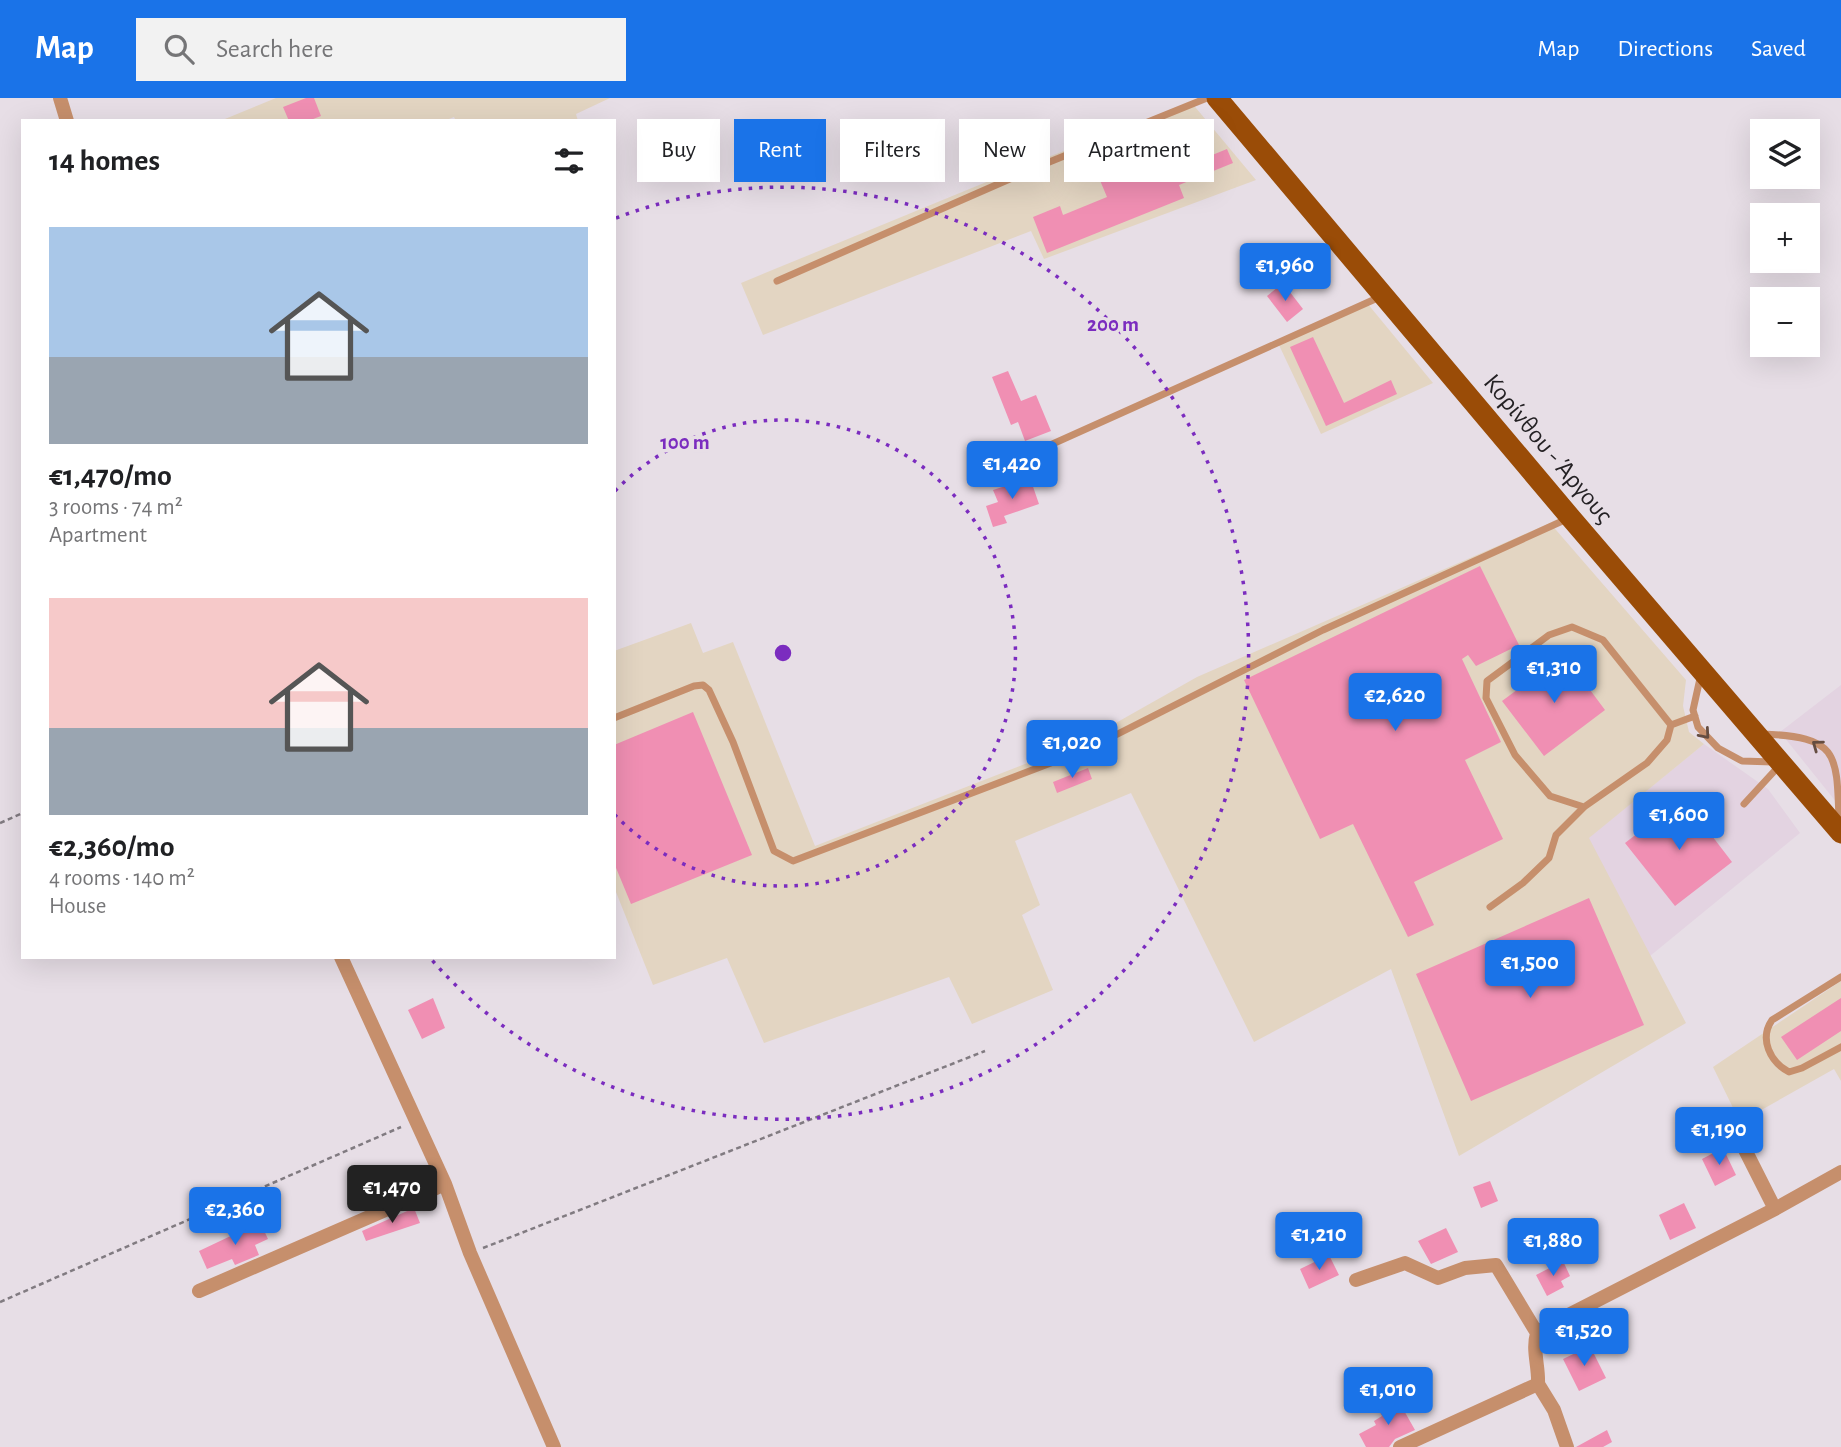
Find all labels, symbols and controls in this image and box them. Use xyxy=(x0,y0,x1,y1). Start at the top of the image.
search box xyxy=(136,18,626,81)
icon: search xyxy=(160,30,198,68)
text: Map xyxy=(35,32,94,65)
text: Search here xyxy=(216,36,334,62)
text: Map xyxy=(1537,37,1579,61)
text: Directions xyxy=(1617,37,1713,61)
text: Saved xyxy=(1751,37,1806,61)
chip: Buy xyxy=(637,119,720,182)
chip: Rent xyxy=(734,119,826,182)
chip: Filters xyxy=(840,119,945,182)
chip: New xyxy=(959,119,1050,182)
chip: Apartment xyxy=(1064,119,1214,182)
map controls xyxy=(1750,119,1820,357)
button: layers xyxy=(1750,119,1820,189)
icon: filters xyxy=(550,142,588,180)
text: 14 homes xyxy=(49,146,160,176)
button: + xyxy=(1750,203,1820,273)
pin: €1,960 xyxy=(1228,244,1342,303)
text: €1,960 xyxy=(1256,254,1314,277)
icon: home xyxy=(256,273,382,399)
button: − xyxy=(1750,287,1820,357)
text: 200 m xyxy=(1087,314,1139,335)
street label: Κορίνθου - Άργους xyxy=(1479,369,1618,528)
text: 100 m xyxy=(660,432,710,453)
pin: €1,420 xyxy=(955,442,1069,501)
text: €1,420 xyxy=(983,452,1041,475)
text: €1,470/mo xyxy=(49,461,172,491)
text: 3 rooms · 74 m² xyxy=(49,496,183,519)
text: Apartment xyxy=(49,524,147,547)
centre of rings xyxy=(771,641,795,665)
icon: home xyxy=(256,644,382,770)
pin: €1,310 xyxy=(1497,646,1611,705)
text: €1,310 xyxy=(1527,656,1581,679)
pin: €2,620 xyxy=(1338,674,1452,733)
text: €2,620 xyxy=(1365,684,1425,707)
pin: €1,020 xyxy=(1015,720,1129,780)
one-way arrow xyxy=(1697,725,1709,738)
text: €1,020 xyxy=(1042,731,1102,754)
one-way arrow xyxy=(1812,741,1825,753)
pin: €1,600 xyxy=(1622,792,1736,852)
text: €1,600 xyxy=(1649,803,1709,826)
text: €2,360/mo xyxy=(49,832,175,862)
text: 4 rooms · 140 m² xyxy=(49,867,195,890)
text: House xyxy=(49,895,106,918)
pin: €1,500 xyxy=(1473,940,1587,1000)
text: €1,500 xyxy=(1501,951,1559,974)
pin: €1,190 xyxy=(1662,1108,1776,1167)
text: €1,190 xyxy=(1691,1118,1747,1141)
pin: €1,470 xyxy=(335,1166,449,1225)
text: €1,470 xyxy=(363,1176,421,1199)
pin: €2,360 xyxy=(178,1188,292,1247)
text: €2,360 xyxy=(205,1198,265,1221)
pin: €1,210 xyxy=(1262,1212,1376,1272)
pin: €1,880 xyxy=(1496,1218,1610,1278)
text: €1,210 xyxy=(1291,1223,1347,1246)
text: €1,880 xyxy=(1524,1229,1582,1252)
pin: €1,520 xyxy=(1527,1308,1641,1368)
text: €1,520 xyxy=(1555,1319,1613,1342)
pin: €1,010 xyxy=(1331,1368,1445,1427)
text: €1,010 xyxy=(1360,1378,1416,1401)

